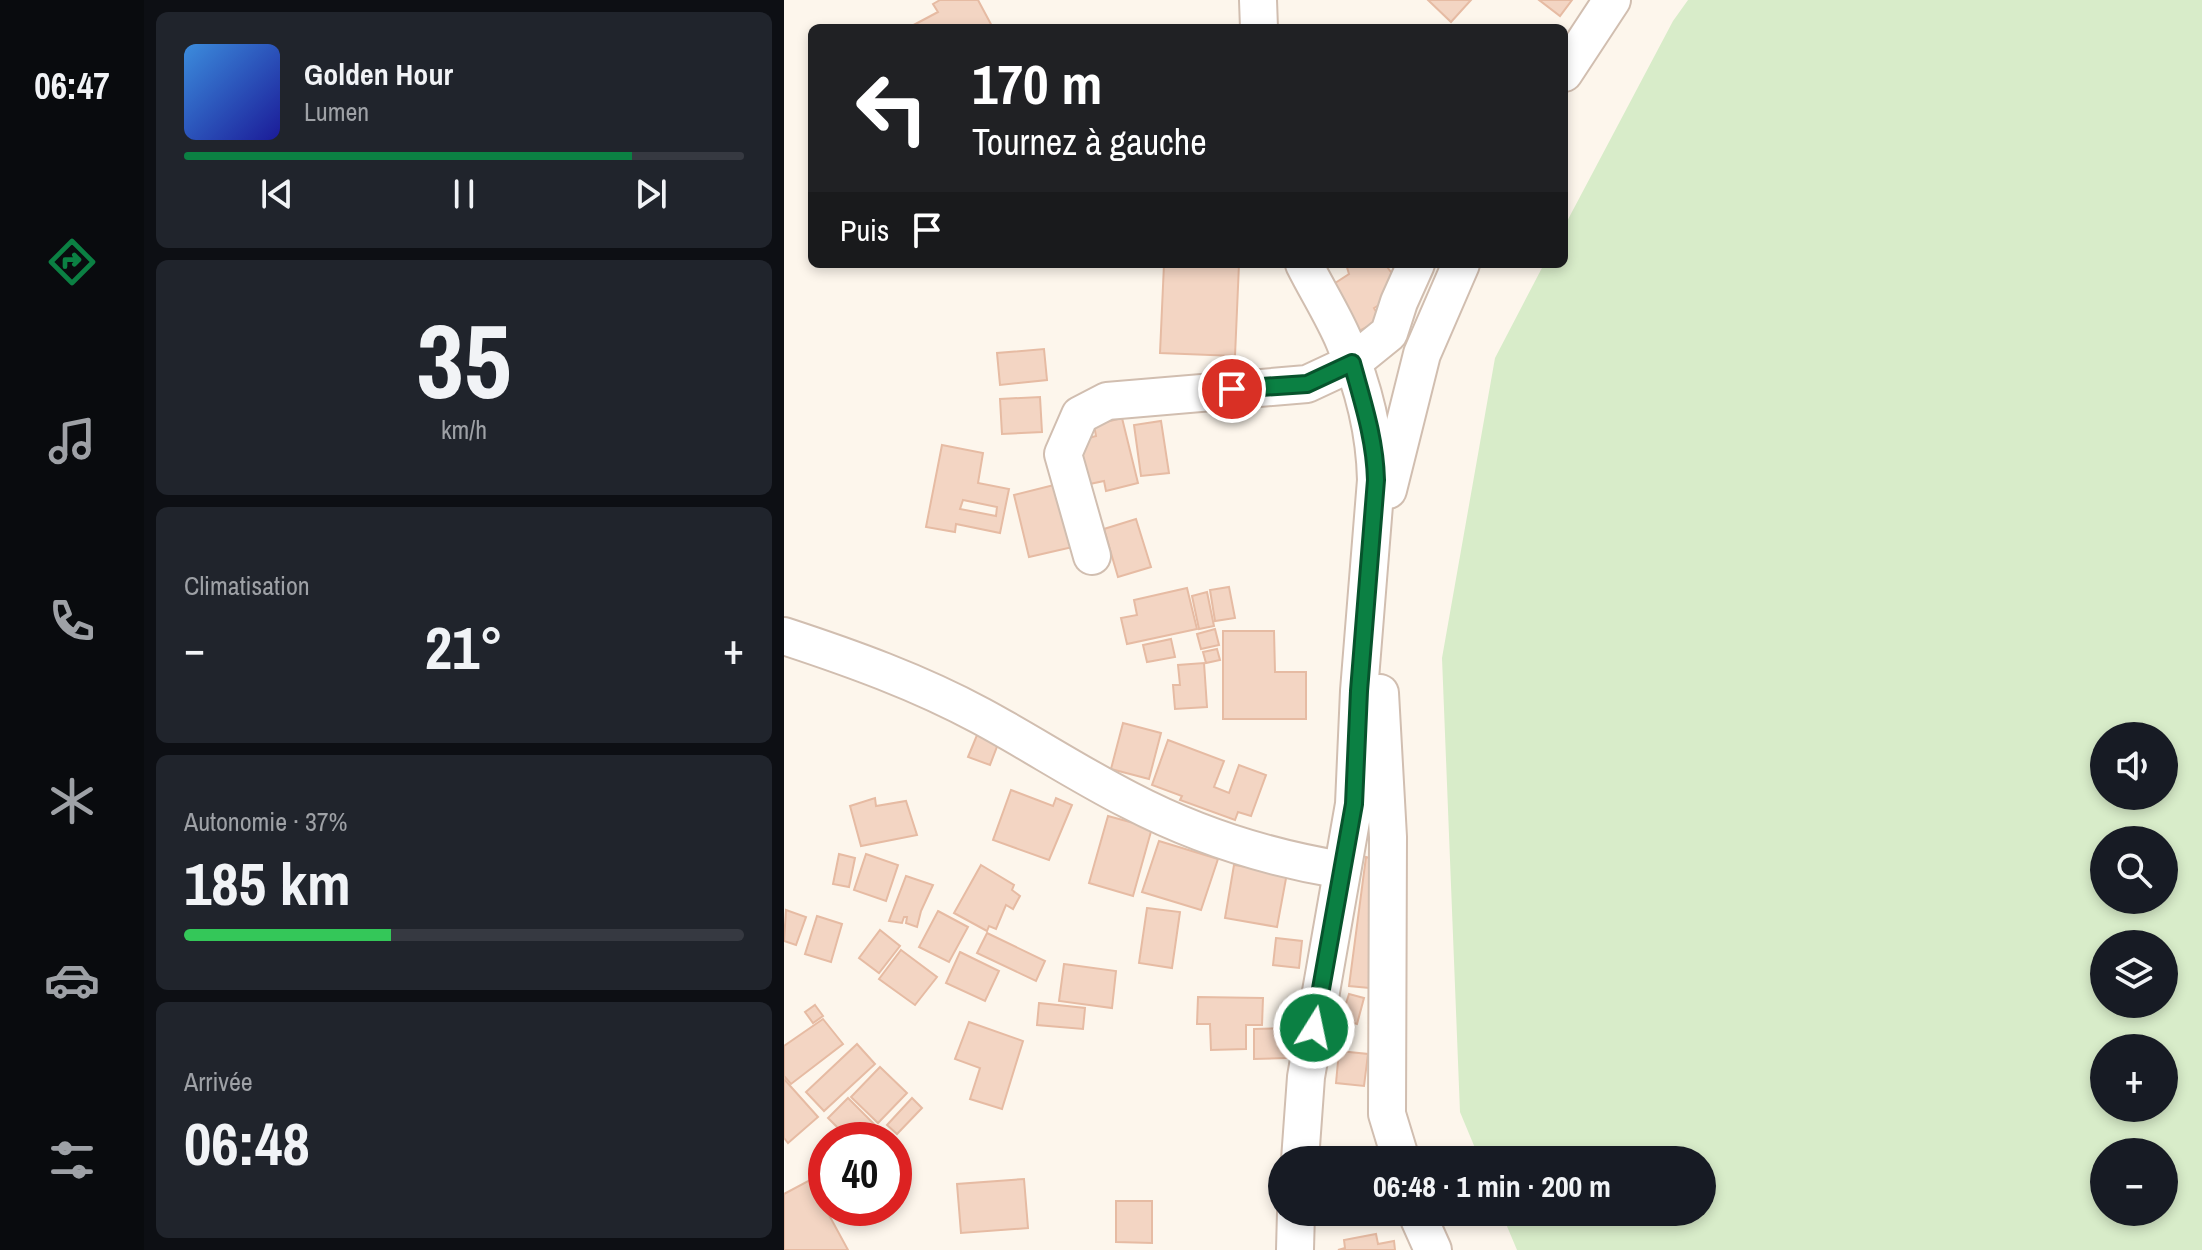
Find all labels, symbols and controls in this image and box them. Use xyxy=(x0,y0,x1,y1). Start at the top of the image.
text: 170 m xyxy=(972,46,1102,121)
text: Golden Hour xyxy=(304,54,453,94)
icon: left xyxy=(840,56,944,160)
text: 06:47 xyxy=(34,62,110,110)
text: Lumen xyxy=(304,94,369,129)
text: Tournez à gauche xyxy=(972,118,1207,166)
icon: previous xyxy=(255,172,299,216)
icon: pause xyxy=(442,172,486,216)
icon: next xyxy=(629,172,673,216)
icon: arrive xyxy=(905,208,949,252)
text: Puis xyxy=(840,210,889,250)
icon: directions xyxy=(44,234,100,290)
text: 35 xyxy=(417,290,511,430)
pin xyxy=(1198,355,1266,423)
icon: arrive xyxy=(1210,367,1254,411)
text: km/h xyxy=(441,412,487,447)
icon: music xyxy=(44,413,100,469)
text: Climatisation xyxy=(184,568,310,603)
icon: phone xyxy=(44,593,100,649)
text: 21° xyxy=(425,607,503,688)
text: − xyxy=(184,618,205,678)
text: + xyxy=(723,618,744,678)
map controls xyxy=(2090,722,2178,1226)
button: sound xyxy=(2090,722,2178,810)
icon: climate xyxy=(44,773,100,829)
text: Autonomie · 37% xyxy=(184,804,348,839)
button: search xyxy=(2090,826,2178,914)
text: 185 km xyxy=(184,843,351,924)
button: layers xyxy=(2090,930,2178,1018)
icon: car xyxy=(44,952,100,1008)
position arrow xyxy=(1272,986,1356,1070)
button: + xyxy=(2090,1034,2178,1122)
text: Arrivée xyxy=(184,1064,253,1099)
text: 06:48 xyxy=(184,1103,310,1184)
speed limit sign: 40 xyxy=(808,1122,912,1226)
icon: filters xyxy=(44,1132,100,1188)
button: − xyxy=(2090,1138,2178,1226)
text: 06:48 · 1 min · 200 m xyxy=(1373,1166,1611,1206)

